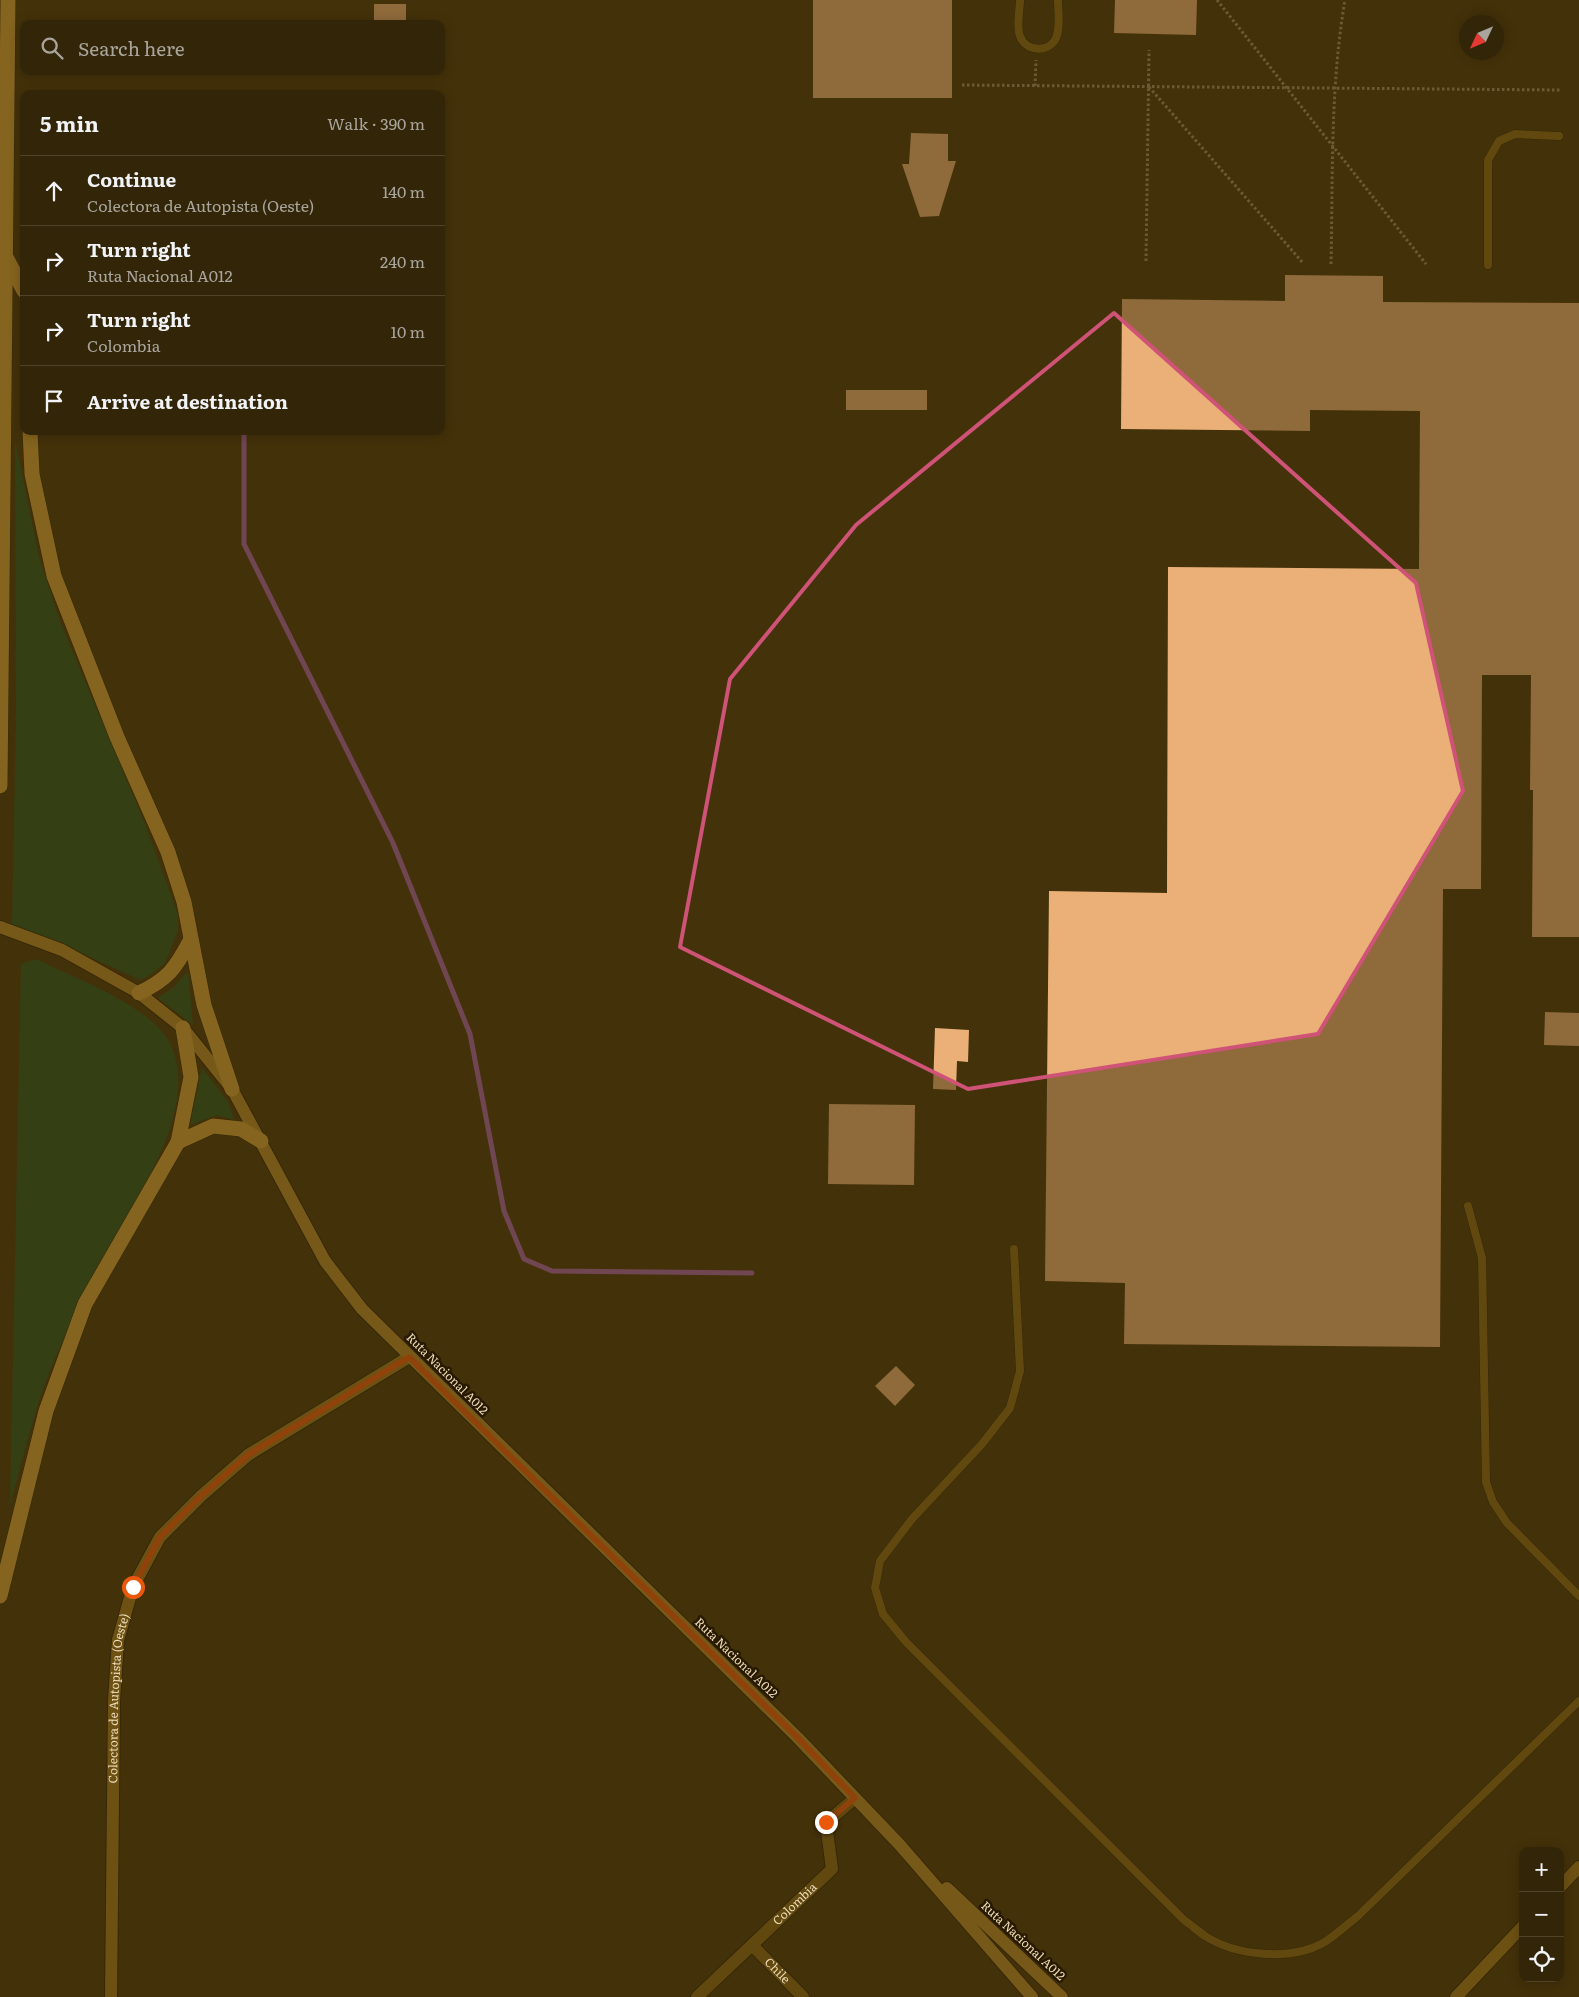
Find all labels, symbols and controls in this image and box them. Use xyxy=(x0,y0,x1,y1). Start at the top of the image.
north arrow xyxy=(1459,15,1504,60)
search box xyxy=(20,20,445,75)
icon: search xyxy=(38,34,66,62)
text: Search here xyxy=(78,34,185,62)
text: 5 min xyxy=(40,107,99,138)
text: Walk · 390 m xyxy=(327,111,425,135)
text: Continue xyxy=(87,165,176,193)
icon: ahead xyxy=(40,177,68,205)
text: 140 m xyxy=(382,179,425,203)
text: Colectora de Autopista (Oeste) xyxy=(87,193,314,217)
text: Turn right xyxy=(87,235,191,263)
icon: right xyxy=(40,247,68,275)
text: 240 m xyxy=(380,249,425,273)
text: Ruta Nacional A012 xyxy=(87,263,233,287)
text: Turn right xyxy=(87,305,191,333)
icon: right xyxy=(40,317,68,345)
text: 10 m xyxy=(391,319,425,343)
text: Colombia xyxy=(87,333,160,357)
icon: arrive xyxy=(40,387,68,415)
text: Arrive at destination xyxy=(87,387,288,415)
street label: Ruta Nacional A012 xyxy=(403,1328,493,1418)
route start xyxy=(122,1576,145,1599)
street label: Colectora de Autopista (Oeste) xyxy=(103,1611,133,1783)
street label: Ruta Nacional A012 xyxy=(691,1613,782,1702)
route end xyxy=(815,1811,838,1834)
map controls xyxy=(1519,1847,1564,1982)
button: + xyxy=(1519,1847,1564,1892)
street label: Colombia xyxy=(768,1878,821,1929)
button: − xyxy=(1519,1892,1564,1937)
street label: Ruta Nacional A012 xyxy=(978,1896,1070,1984)
button: locate xyxy=(1519,1937,1564,1982)
street label: Chile xyxy=(761,1953,795,1987)

